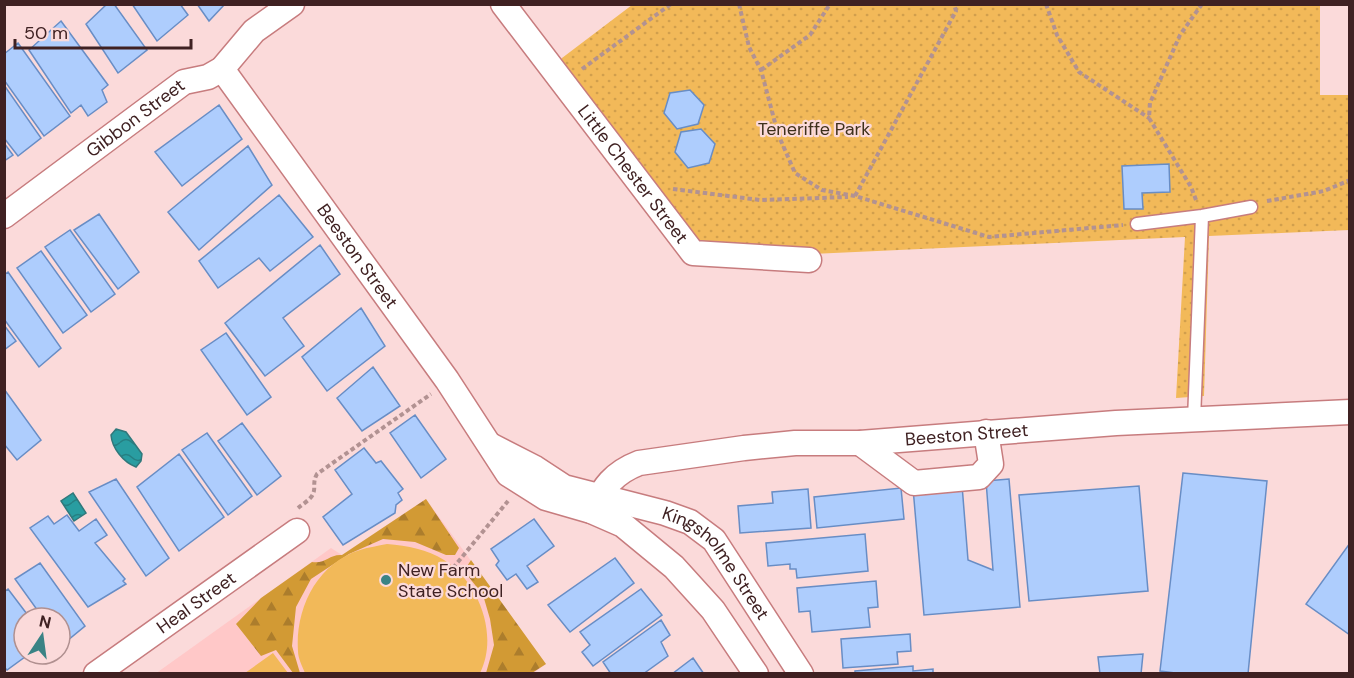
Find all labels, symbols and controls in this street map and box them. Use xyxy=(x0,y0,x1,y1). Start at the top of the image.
scale bar xyxy=(15,12,190,50)
text: 50 m xyxy=(24,21,68,45)
street label: Gibbon Street xyxy=(81,73,190,163)
street label: Little Chester Street xyxy=(572,100,694,248)
park label: Teneriffe Park xyxy=(758,117,870,141)
street label: Beeston Street xyxy=(311,199,403,313)
street label: Beeston Street xyxy=(904,418,1029,451)
street label: Kingsholme Street xyxy=(659,501,775,624)
place label: New Farm State School xyxy=(398,558,503,603)
street label: Heal Street xyxy=(152,566,241,639)
marker: New Farm State School xyxy=(379,573,393,587)
north arrow xyxy=(12,606,72,666)
text: N xyxy=(37,610,53,633)

